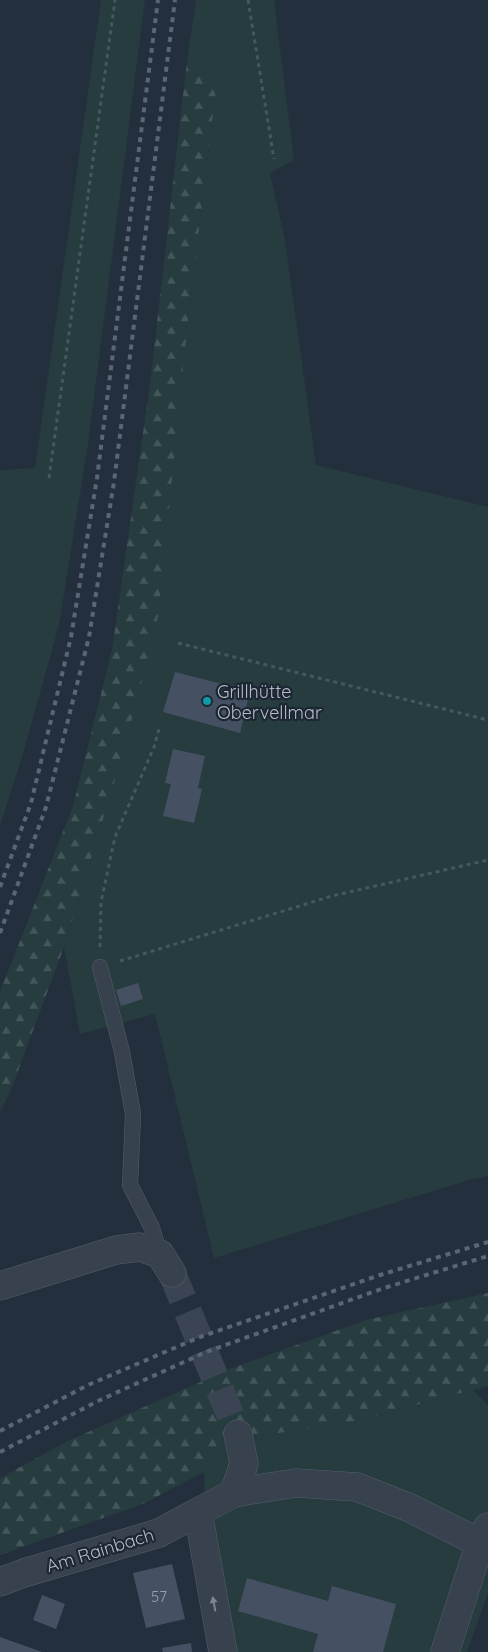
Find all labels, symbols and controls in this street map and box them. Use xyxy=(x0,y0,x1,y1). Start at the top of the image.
place label: Grillhütte Obervellmar xyxy=(217,680,322,724)
marker: Grillhütte Obervellmar xyxy=(201,695,213,707)
street label: Am Rainbach xyxy=(43,1523,157,1577)
house number: 57 xyxy=(151,1587,167,1606)
one-way arrow xyxy=(209,1596,217,1612)

